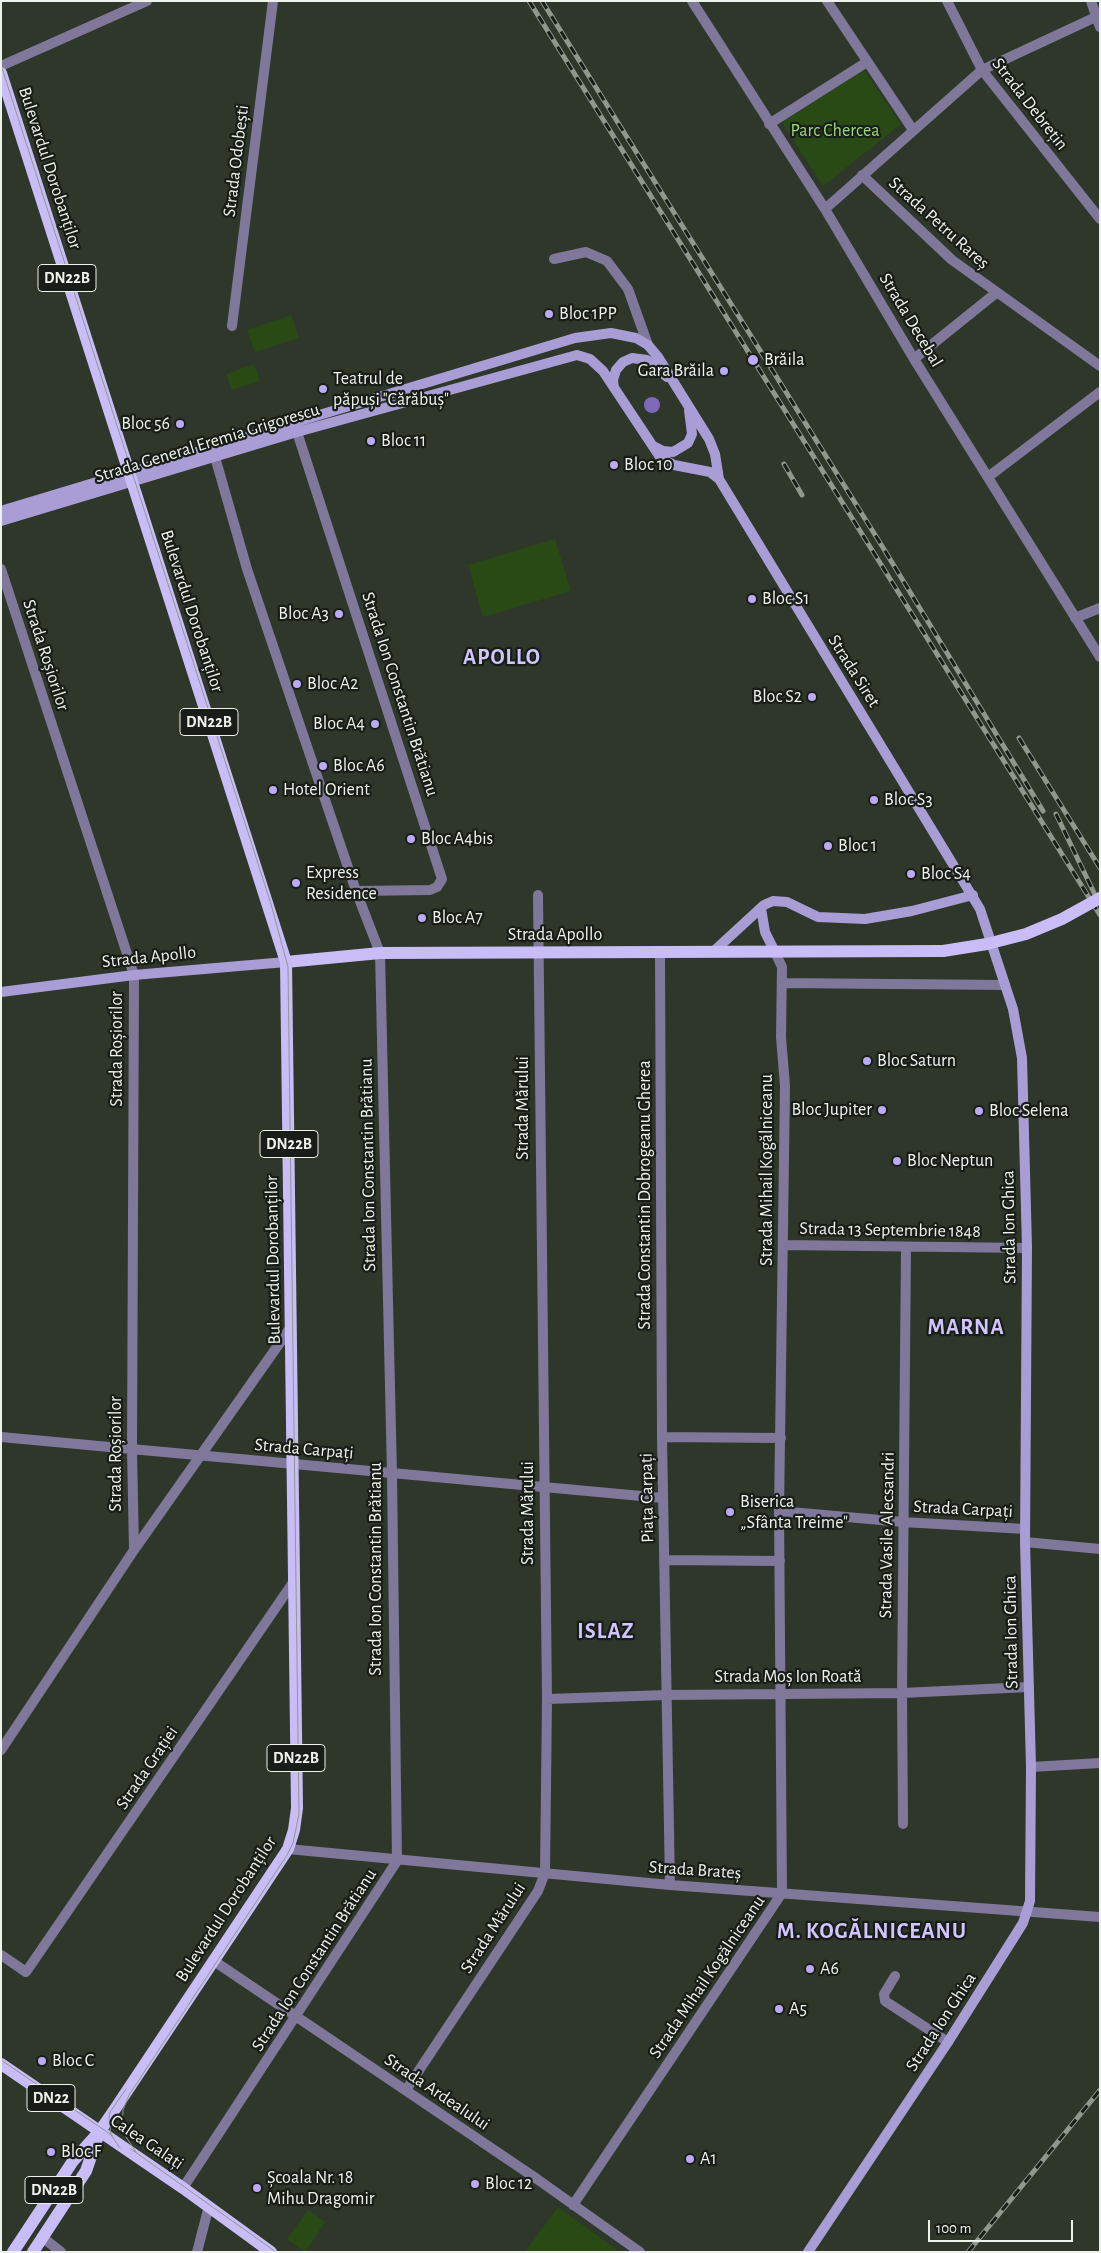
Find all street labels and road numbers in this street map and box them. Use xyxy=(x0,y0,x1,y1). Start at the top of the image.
street label: Strada Debrețin xyxy=(987,54,1073,154)
street label: Bulevardul Dorobanților xyxy=(14,84,86,252)
street label: Strada Odobești xyxy=(218,104,254,218)
street label: Strada Petru Rareș xyxy=(884,172,994,274)
road number: DN22B xyxy=(38,264,96,292)
street label: Strada Decebal xyxy=(874,269,948,371)
street label: Strada General Eremia Grigorescu xyxy=(92,398,322,488)
street label: Bulevardul Dorobanților xyxy=(156,527,228,695)
street label: Strada Ion Constantin Brătianu xyxy=(357,589,443,799)
street label: Strada Roșiorilor xyxy=(18,597,74,713)
street label: Strada Siret xyxy=(823,631,885,711)
road number: DN22B xyxy=(180,709,238,736)
street label: Strada Apollo xyxy=(508,924,602,946)
street label: Strada Apollo xyxy=(101,941,197,973)
street label: Strada Roșiorilor xyxy=(106,991,128,1107)
street label: Strada Mărului xyxy=(512,1056,534,1160)
street label: Strada Ion Constantin Brătianu xyxy=(355,1058,381,1272)
street label: Strada Constantin Dobrogeanu Gherea xyxy=(634,1060,656,1330)
street label: Strada Mihail Kogălniceanu xyxy=(756,1074,778,1266)
road number: DN22B xyxy=(260,1130,318,1158)
street label: Strada Ion Ghica xyxy=(997,1170,1021,1284)
street label: Bulevardul Dorobanților xyxy=(261,1175,285,1345)
street label: Strada 13 Septembrie 1848 xyxy=(799,1218,981,1242)
street label: Strada Roșiorilor xyxy=(105,1396,127,1512)
street label: Strada Carpați xyxy=(253,1434,355,1464)
street label: Strada Vasile Alecsandri xyxy=(875,1451,899,1619)
street label: Piața Carpați xyxy=(635,1453,659,1543)
street label: Strada Mărului xyxy=(517,1461,539,1565)
street label: Strada Ion Constantin Brătianu xyxy=(365,1462,387,1676)
street label: Strada Carpați xyxy=(913,1496,1013,1522)
street label: Strada Ion Ghica xyxy=(999,1575,1023,1689)
street label: Strada Moș Ion Roată xyxy=(714,1666,862,1688)
street label: Strada Grației xyxy=(111,1722,183,1814)
road number: DN22B xyxy=(267,1745,325,1772)
street label: Bulevardul Dorobanților xyxy=(171,1832,281,1986)
street label: Strada Brateș xyxy=(648,1856,742,1884)
street label: Strada Ion Constantin Brătianu xyxy=(247,1865,381,2055)
street label: Strada Mărului xyxy=(456,1879,530,1977)
street label: Strada Mihail Kogălniceanu xyxy=(644,1891,770,2063)
street label: Strada Ion Ghica xyxy=(901,1968,981,2076)
street label: Strada Ardealului xyxy=(380,2049,494,2135)
road number: DN22 xyxy=(27,2084,75,2112)
street label: Calea Galați xyxy=(106,2110,188,2174)
road number: DN22B xyxy=(25,2176,83,2204)

